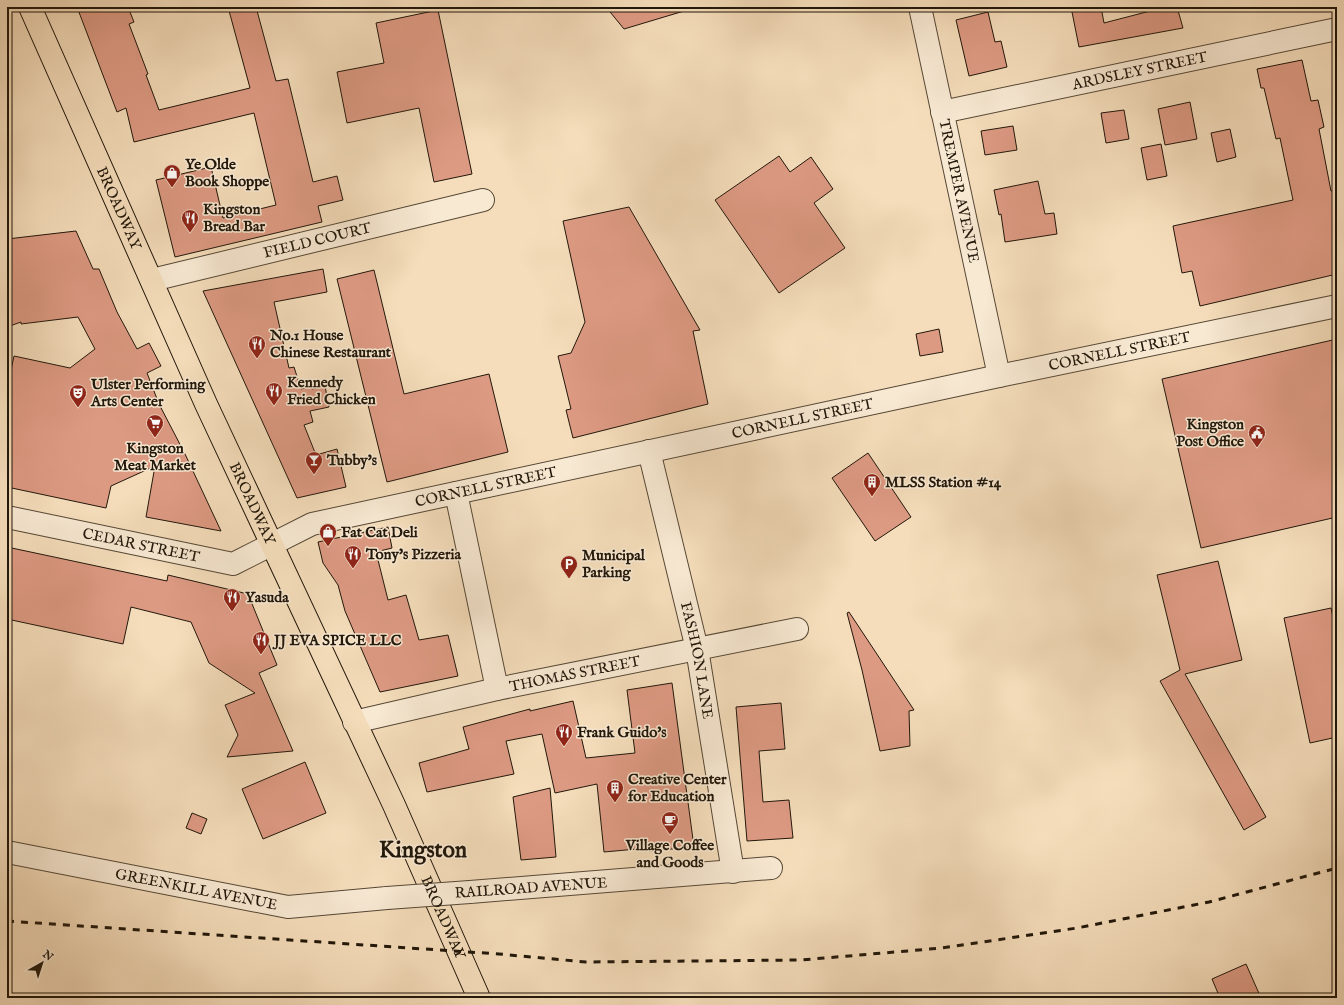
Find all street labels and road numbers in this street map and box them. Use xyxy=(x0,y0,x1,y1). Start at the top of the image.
street label: ARDSLEY STREET xyxy=(1070,47,1209,94)
street label: TREMPER AVENUE xyxy=(935,117,984,264)
street label: BROADWAY xyxy=(92,164,146,253)
street label: FIELD COURT xyxy=(261,218,373,262)
street label: CORNELL STREET xyxy=(1047,327,1192,375)
street label: CORNELL STREET xyxy=(730,394,875,443)
street label: BROADWAY xyxy=(225,459,280,548)
street label: CORNELL STREET xyxy=(413,462,558,511)
street label: CEDAR STREET xyxy=(81,523,202,566)
street label: FASHION LANE xyxy=(676,600,718,720)
street label: THOMAS STREET xyxy=(508,651,642,696)
street label: GREENKILL AVENUE xyxy=(114,864,279,914)
street label: BROADWAY xyxy=(417,873,470,963)
street label: RAILROAD AVENUE xyxy=(454,873,608,903)

